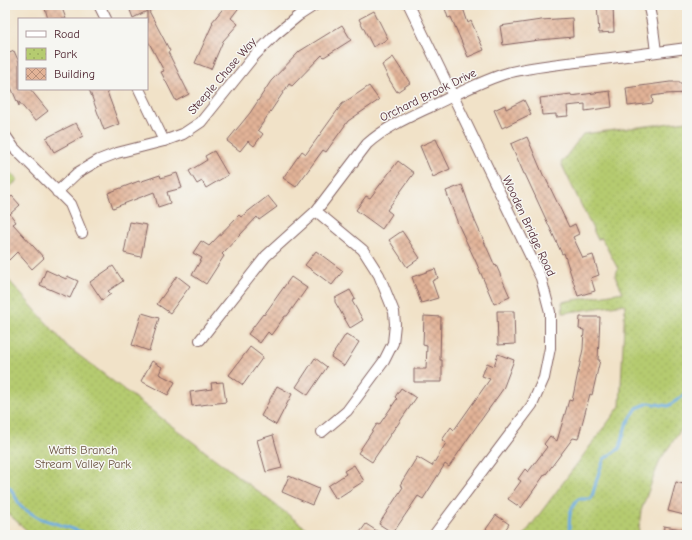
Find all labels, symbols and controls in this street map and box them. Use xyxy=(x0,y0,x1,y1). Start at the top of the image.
legend xyxy=(18,18,148,90)
text: Road xyxy=(54,27,80,41)
street label: Steeple Chase Way xyxy=(185,34,259,117)
text: Park xyxy=(54,47,77,61)
street label: Orchard Brook Drive xyxy=(377,66,479,124)
text: Building xyxy=(54,67,95,81)
street label: Wooden Bridge Road xyxy=(500,174,558,278)
park label: Watts Branch Stream Valley Park xyxy=(35,443,131,471)

